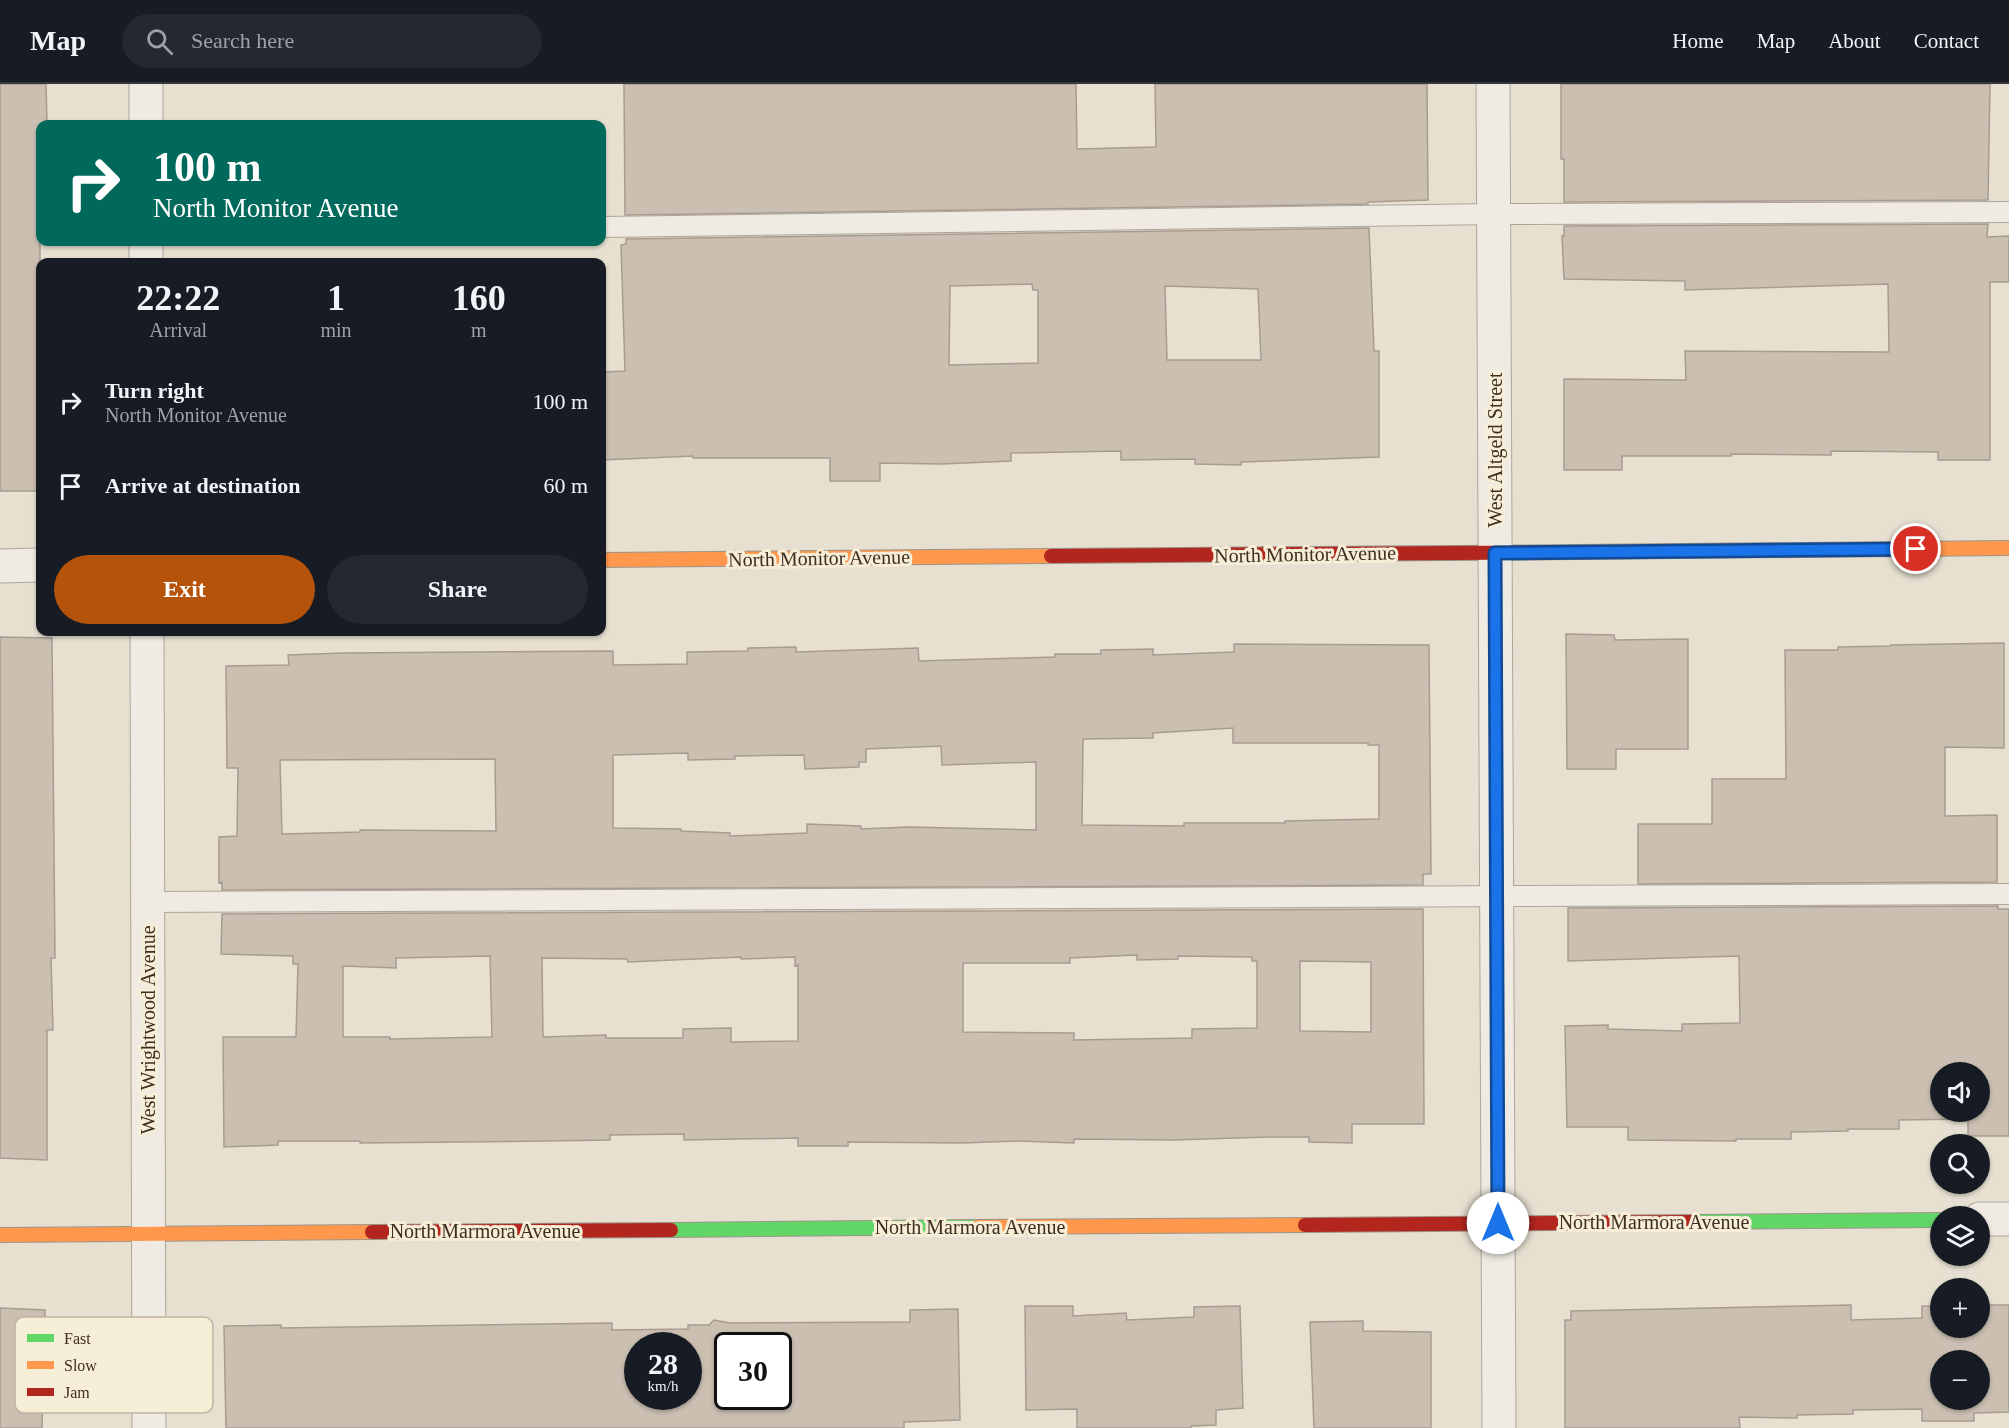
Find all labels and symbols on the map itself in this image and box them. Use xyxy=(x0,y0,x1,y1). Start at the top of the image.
street label: West Altgeld Street xyxy=(1484,372,1507,528)
pin xyxy=(1890,523,1941,574)
street label: North Monitor Avenue xyxy=(1214,541,1396,567)
street label: North Monitor Avenue xyxy=(728,545,910,571)
street label: West Wrightwood Avenue xyxy=(137,925,160,1135)
position arrow xyxy=(1466,1191,1530,1255)
street label: North Marmora Avenue xyxy=(1559,1211,1749,1233)
street label: North Marmora Avenue xyxy=(875,1216,1065,1238)
street label: North Marmora Avenue xyxy=(390,1220,580,1242)
legend xyxy=(15,1317,213,1413)
text: Fast xyxy=(64,1330,91,1347)
speed limit sign: 30 xyxy=(714,1332,792,1410)
text: Slow xyxy=(64,1357,97,1374)
text: Jam xyxy=(64,1384,90,1401)

